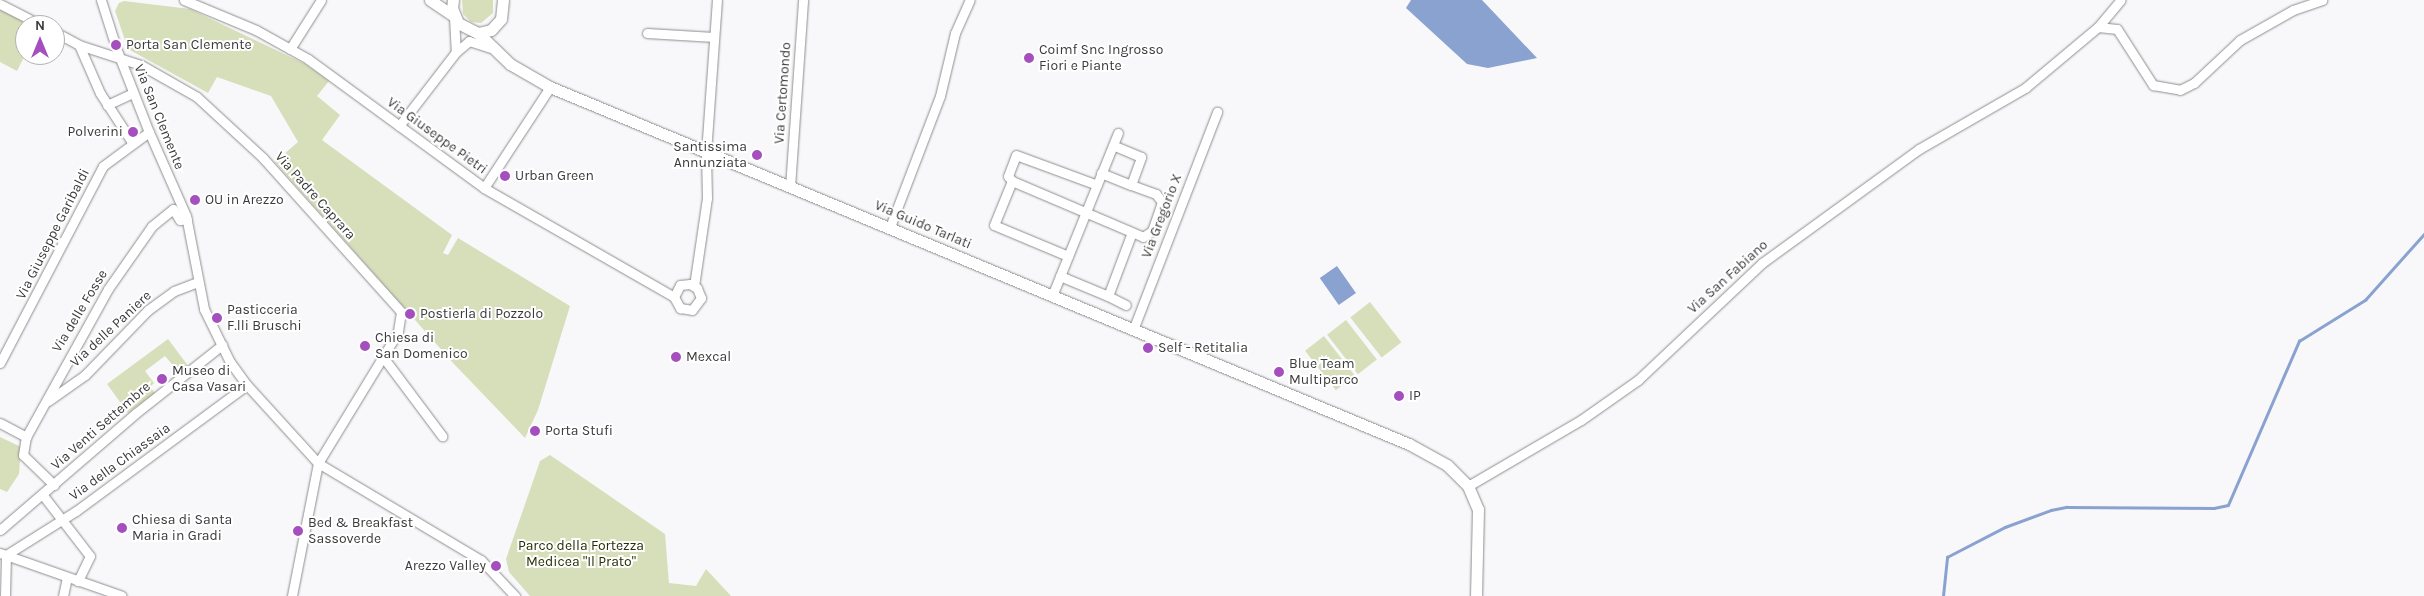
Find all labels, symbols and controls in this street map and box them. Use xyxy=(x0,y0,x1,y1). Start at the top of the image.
north arrow xyxy=(15,15,65,65)
text: N xyxy=(35,17,45,34)
place label: Porta San Clemente xyxy=(126,37,252,53)
marker: Porta San Clemente xyxy=(110,39,122,51)
street label: Via Certomondo xyxy=(771,42,795,144)
place label: Coimf Snc Ingrosso Fiori e Piante xyxy=(1039,42,1163,74)
marker: Coimf Snc Ingrosso Fiori e Piante xyxy=(1023,52,1035,64)
street label: Via San Clemente xyxy=(130,62,188,172)
street label: Via Giuseppe Pietri xyxy=(384,94,490,178)
place label: Polverini xyxy=(68,124,123,140)
marker: Polverini xyxy=(127,126,139,138)
place label: Santissima Annunziata xyxy=(673,139,747,172)
street label: Via Padre Caprara xyxy=(271,149,359,243)
marker: Santissima Annunziata xyxy=(751,149,763,161)
street label: Via Giuseppe Garibaldi xyxy=(13,166,93,302)
place label: Urban Green xyxy=(515,168,594,184)
marker: Urban Green xyxy=(499,170,511,182)
street label: Via Gregorio X xyxy=(1138,171,1186,261)
place label: OU in Arezzo xyxy=(205,192,284,208)
marker: OU in Arezzo xyxy=(189,194,201,206)
street label: Via Guido Tarlati xyxy=(872,197,974,253)
street label: Via San Fabiano xyxy=(1684,237,1772,317)
street label: Via delle Fosse xyxy=(49,267,111,355)
street label: Via delle Paniere xyxy=(67,287,155,371)
place label: Pasticceria F.lli Bruschi xyxy=(227,302,302,334)
place label: Postierla di Pozzolo xyxy=(420,306,543,322)
marker: Postierla di Pozzolo xyxy=(404,308,416,320)
marker: Pasticceria F.lli Bruschi xyxy=(211,312,223,324)
place label: Chiesa di San Domenico xyxy=(375,330,468,362)
marker: Chiesa di San Domenico xyxy=(359,340,371,352)
place label: Self - Retitalia xyxy=(1158,340,1248,356)
marker: Self - Retitalia xyxy=(1142,342,1154,354)
place label: Mexcal xyxy=(686,349,731,365)
marker: Mexcal xyxy=(670,351,682,363)
place label: Blue Team Multiparco xyxy=(1289,356,1359,388)
place label: Museo di Casa Vasari xyxy=(172,363,246,396)
marker: Blue Team Multiparco xyxy=(1273,366,1285,378)
marker: Museo di Casa Vasari xyxy=(156,373,168,385)
street label: Via Venti Settembre xyxy=(48,378,154,474)
place label: IP xyxy=(1409,388,1421,404)
marker: IP xyxy=(1393,390,1405,402)
street label: Via della Chiassaia xyxy=(66,420,174,504)
place label: Porta Stufi xyxy=(545,423,613,439)
marker: Porta Stufi xyxy=(529,425,541,437)
place label: Chiesa di Santa Maria in Gradi xyxy=(132,512,232,544)
place label: Bed & Breakfast Sassoverde xyxy=(308,515,413,548)
marker: Chiesa di Santa Maria in Gradi xyxy=(116,522,128,534)
marker: Bed & Breakfast Sassoverde xyxy=(292,525,304,537)
park label: Parco della Fortezza Medicea "Il Prato" xyxy=(518,538,644,570)
place label: Arezzo Valley xyxy=(405,558,486,574)
marker: Arezzo Valley xyxy=(490,560,502,572)

